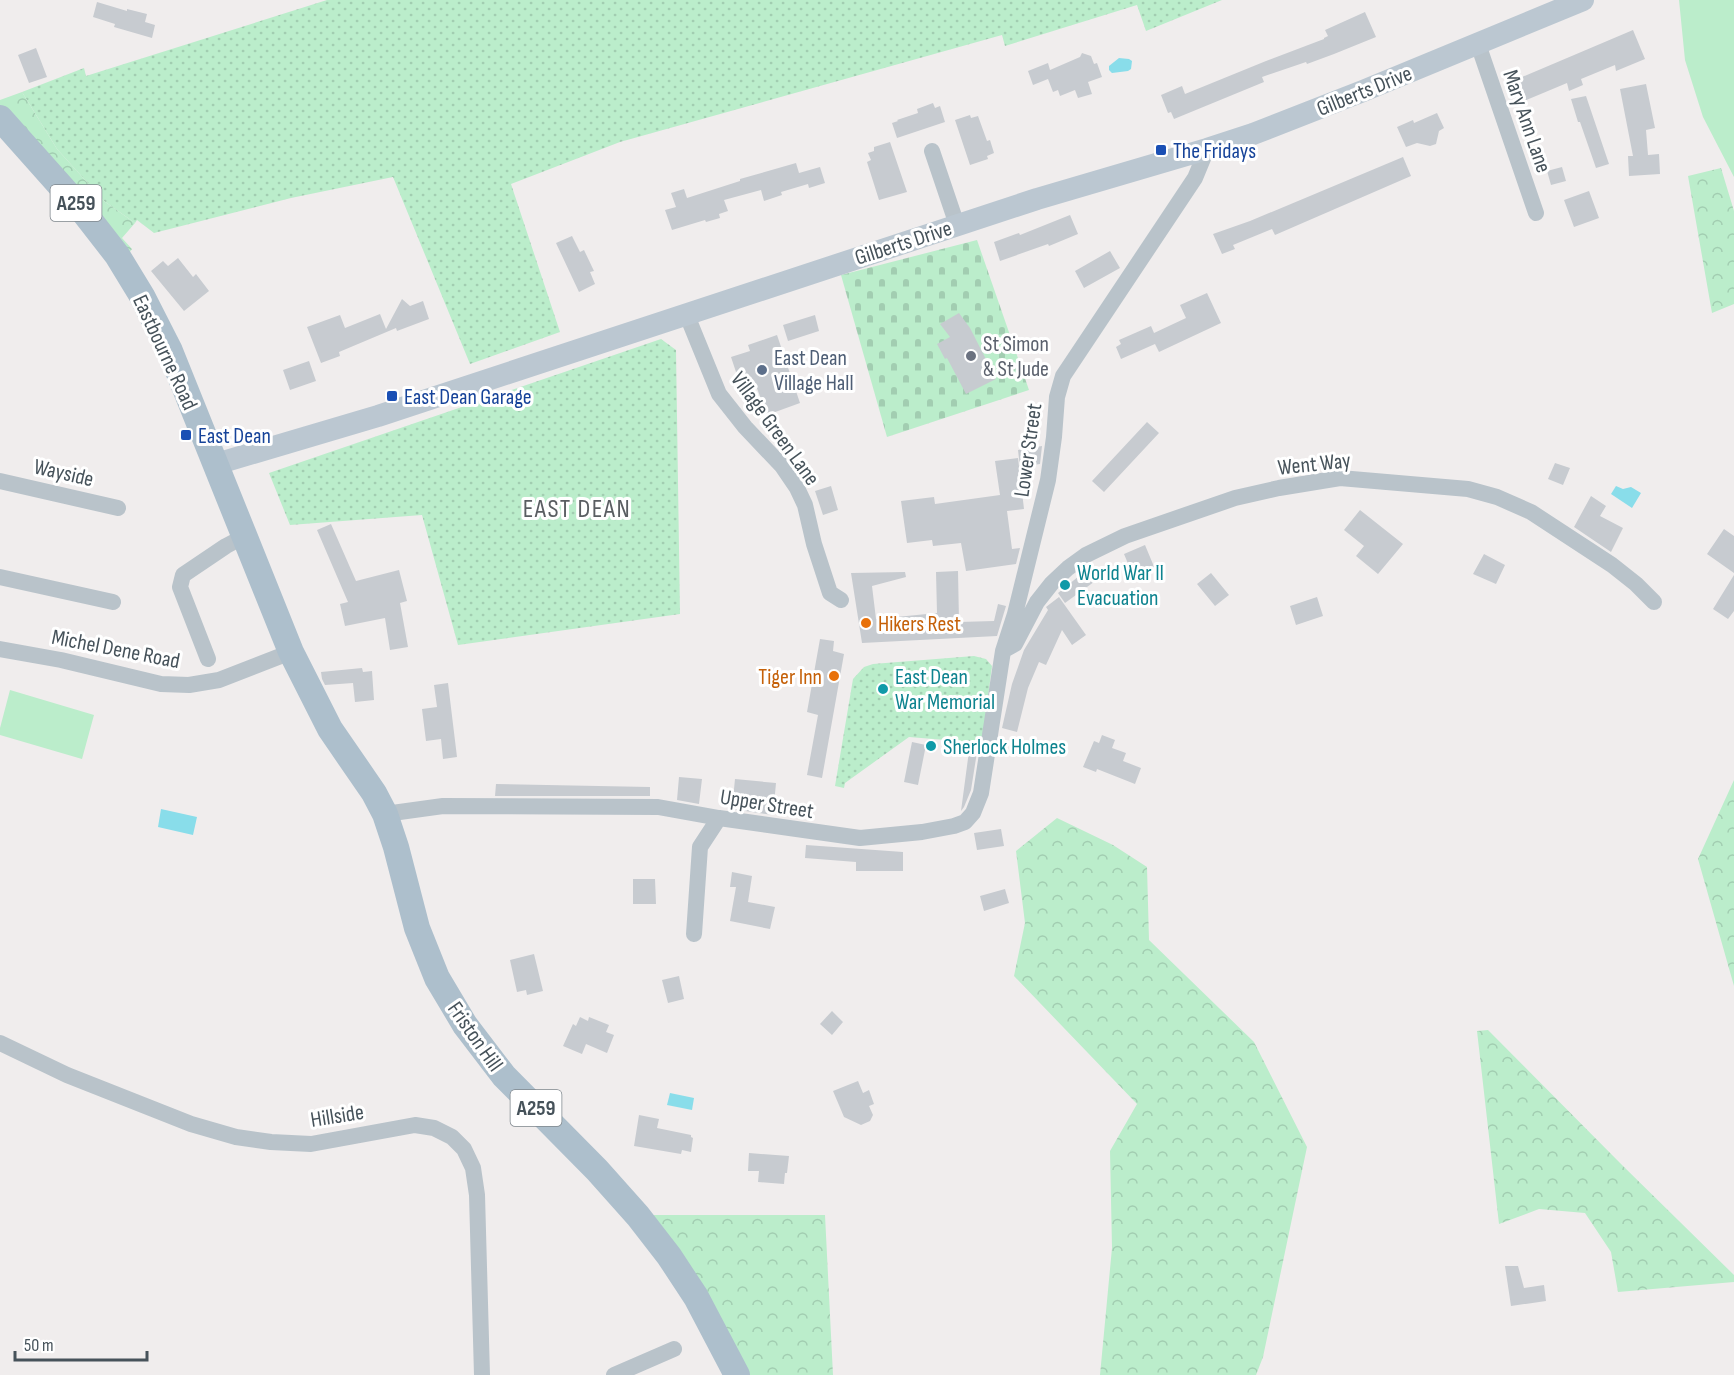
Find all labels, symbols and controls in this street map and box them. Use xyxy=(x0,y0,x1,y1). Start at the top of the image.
street label: Gilberts Drive xyxy=(1313,60,1416,123)
street label: Mary Ann Lane xyxy=(1496,66,1557,176)
place label: The Fridays xyxy=(1173,138,1256,165)
marker: The Fridays xyxy=(1154,143,1168,157)
road number: A259 xyxy=(50,185,101,221)
street label: Gilberts Drive xyxy=(852,215,955,272)
street label: Eastbourne Road xyxy=(126,291,203,415)
place label: St Simon & St Jude xyxy=(983,331,1049,383)
place label: East Dean Village Hall xyxy=(774,345,854,397)
marker: St Simon & St Jude xyxy=(964,349,978,363)
marker: East Dean Village Hall xyxy=(755,363,769,377)
street label: Village Green Lane xyxy=(724,367,825,491)
place label: East Dean Garage xyxy=(404,384,532,411)
marker: East Dean Garage xyxy=(385,389,399,403)
street label: Lower Street xyxy=(1009,401,1048,499)
place label: East Dean xyxy=(198,423,271,450)
marker: East Dean xyxy=(179,428,193,442)
street label: Went Way xyxy=(1276,447,1352,482)
street label: Wayside xyxy=(31,453,96,493)
district label: EAST DEAN xyxy=(523,494,631,525)
place label: World War II Evacuation xyxy=(1077,560,1164,612)
marker: World War II Evacuation xyxy=(1058,578,1072,592)
place label: Hikers Rest xyxy=(878,611,961,638)
marker: Hikers Rest xyxy=(859,616,873,630)
street label: Michel Dene Road xyxy=(49,624,182,675)
place label: Tiger Inn xyxy=(758,664,822,691)
place label: East Dean War Memorial xyxy=(895,664,995,716)
marker: Tiger Inn xyxy=(827,669,841,683)
marker: East Dean War Memorial xyxy=(876,682,890,696)
place label: Sherlock Holmes xyxy=(943,734,1066,761)
marker: Sherlock Holmes xyxy=(924,739,938,753)
street label: Upper Street xyxy=(718,784,816,825)
street label: Friston Hill xyxy=(441,997,508,1077)
road number: A259 xyxy=(510,1090,562,1126)
street label: Hillside xyxy=(309,1099,366,1134)
scale bar xyxy=(15,1324,147,1362)
text: 50 m xyxy=(24,1335,54,1356)

